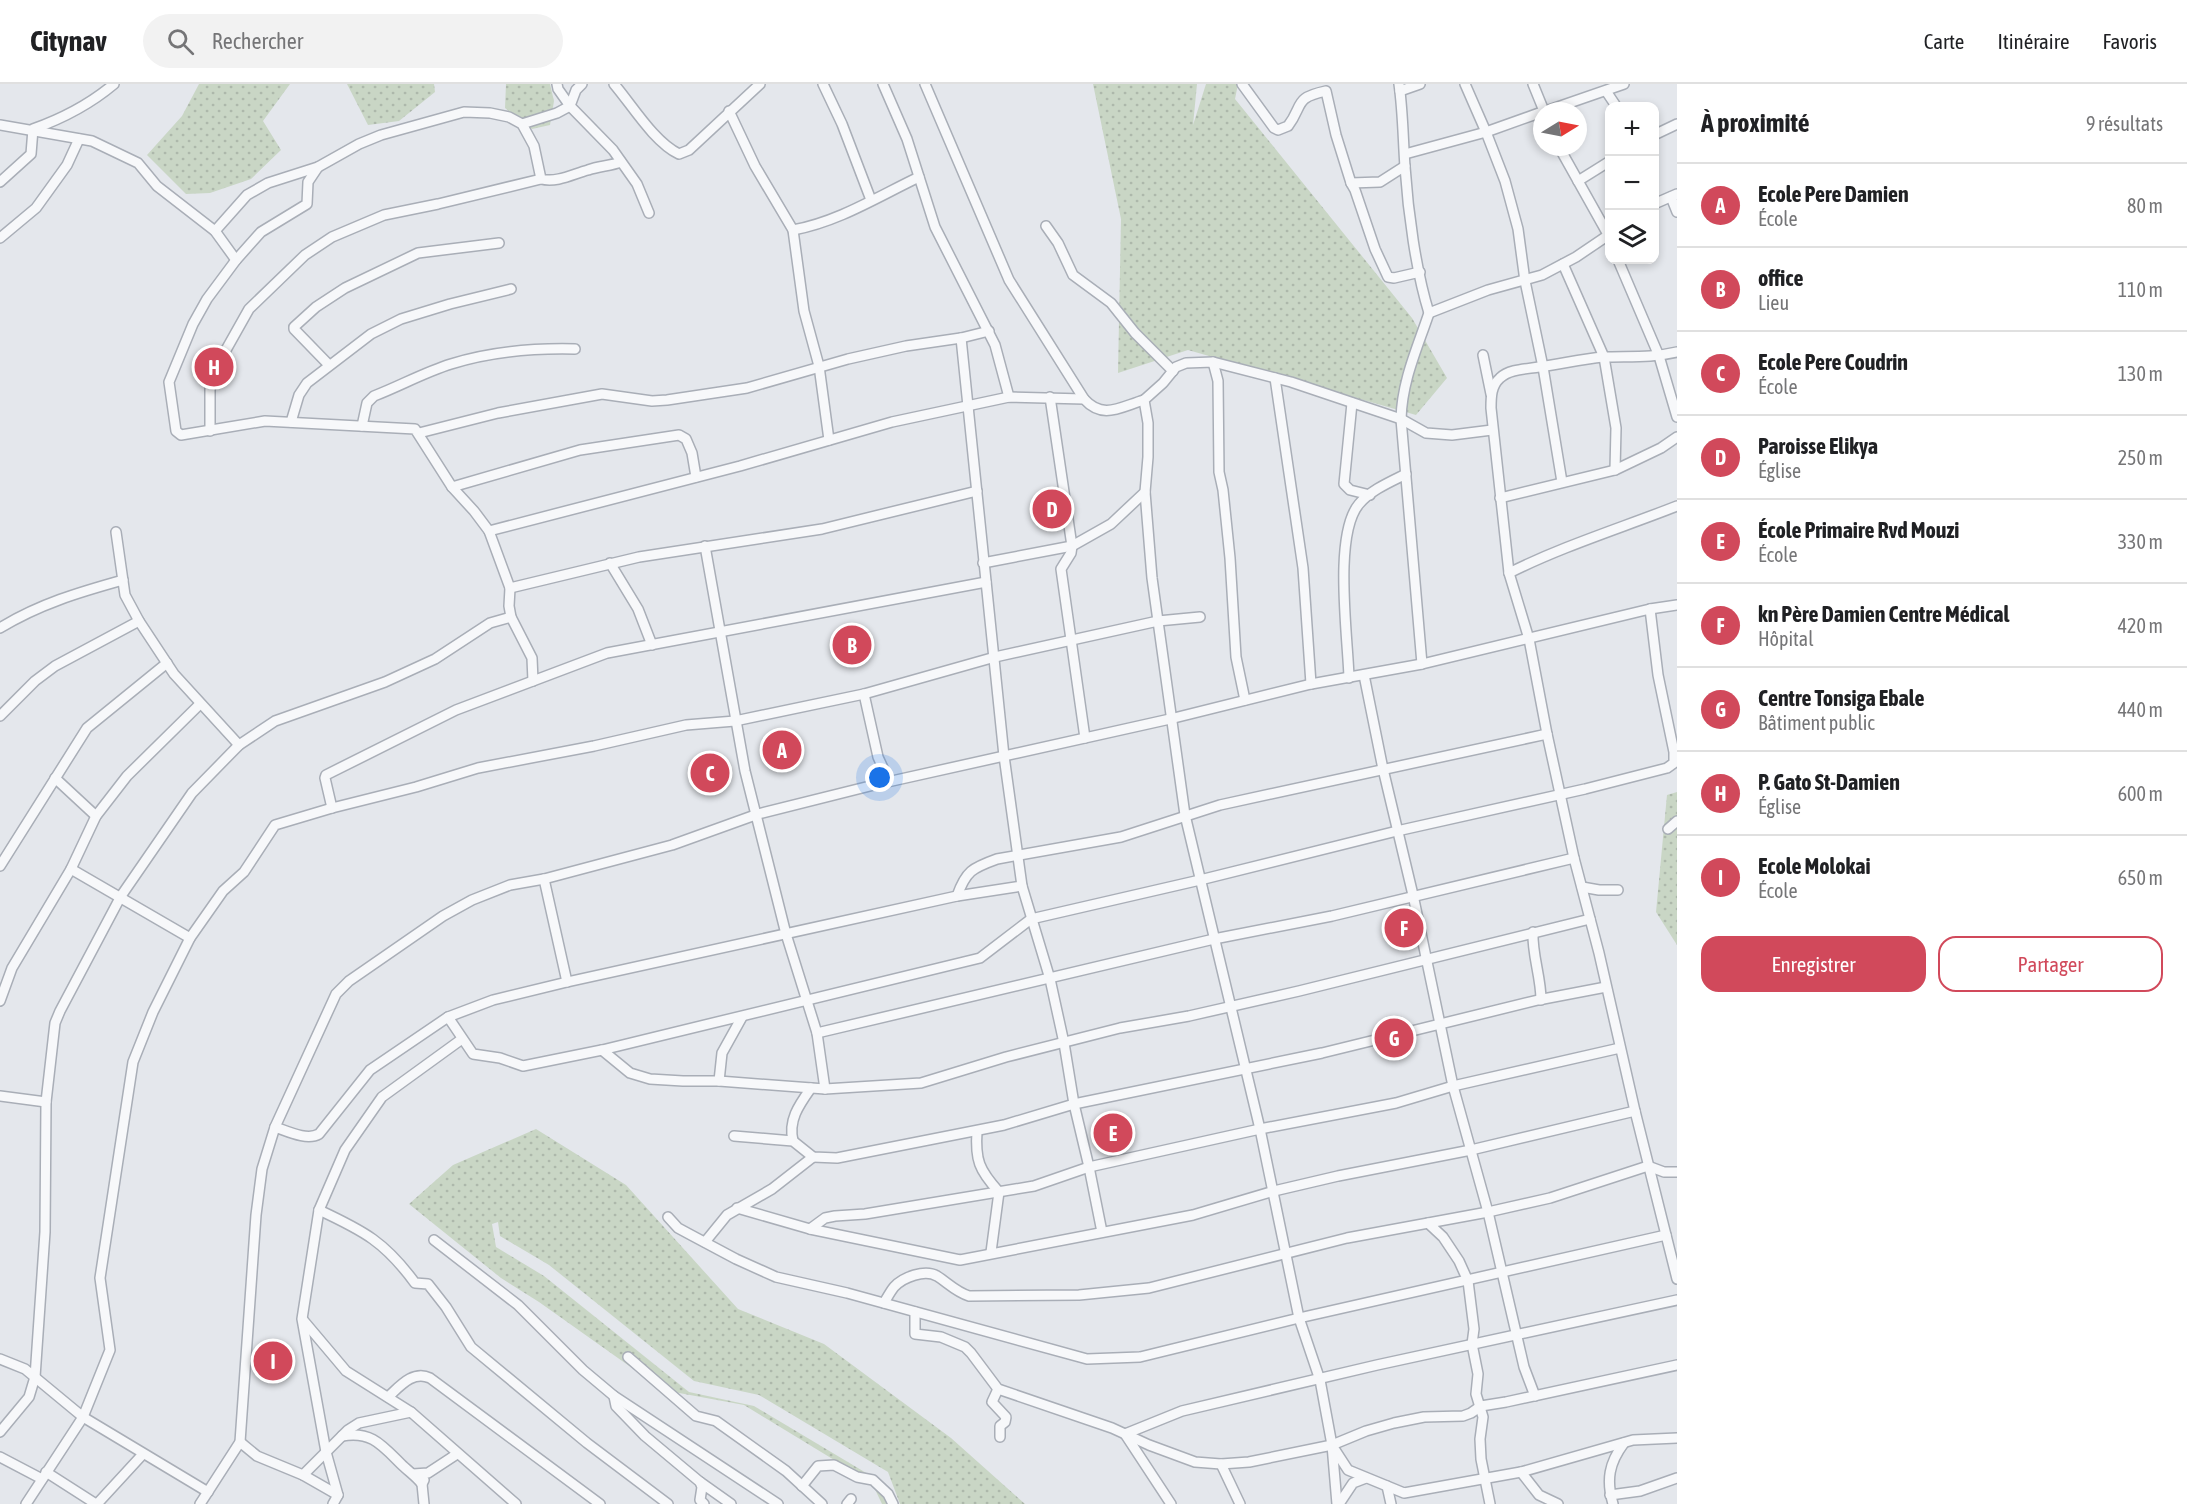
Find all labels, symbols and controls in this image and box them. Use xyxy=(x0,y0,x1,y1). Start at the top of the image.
search box xyxy=(143,14,563,68)
text: Citynav xyxy=(30,25,107,57)
icon: search xyxy=(164,25,197,58)
text: Rechercher xyxy=(212,28,303,54)
text: Carte xyxy=(1924,29,1964,53)
text: Itinéraire xyxy=(1997,29,2069,53)
text: Favoris xyxy=(2102,29,2157,53)
north arrow xyxy=(1533,102,1587,156)
map controls xyxy=(1605,102,1659,264)
button: + xyxy=(1605,102,1659,156)
text: À proximité xyxy=(1701,108,1809,138)
text: 9 résultats xyxy=(2086,112,2163,135)
button: − xyxy=(1605,156,1659,210)
text: Ecole Pere Damien xyxy=(1758,181,1909,207)
text: A xyxy=(1716,194,1725,217)
text: 80 m xyxy=(2127,194,2163,217)
text: École xyxy=(1758,207,1798,230)
button: layers xyxy=(1605,210,1659,264)
text: office xyxy=(1758,265,1803,291)
text: B xyxy=(1716,278,1725,301)
text: 110 m xyxy=(2118,278,2163,301)
text: Lieu xyxy=(1758,291,1789,314)
pin: H xyxy=(194,344,234,390)
text: Ecole Pere Coudrin xyxy=(1758,349,1908,375)
text: C xyxy=(1716,362,1725,385)
text: 130 m xyxy=(2118,362,2163,385)
text: École xyxy=(1758,375,1798,398)
text: Paroisse Elikya xyxy=(1758,433,1878,459)
text: D xyxy=(1715,446,1726,469)
text: 250 m xyxy=(2118,446,2163,469)
text: Église xyxy=(1758,459,1801,482)
pin: D xyxy=(1032,486,1072,532)
text: École Primaire Rvd Mouzi xyxy=(1758,517,1959,543)
text: E xyxy=(1716,530,1725,553)
text: 330 m xyxy=(2118,530,2163,553)
text: École xyxy=(1758,543,1798,566)
text: kn Père Damien Centre Médical xyxy=(1758,601,2009,627)
text: F xyxy=(1716,614,1725,637)
text: 420 m xyxy=(2118,614,2163,637)
pin: B xyxy=(832,622,872,668)
text: Hôpital xyxy=(1758,627,1813,650)
text: Centre Tonsiga Ebale xyxy=(1758,685,1924,711)
text: G xyxy=(1715,698,1726,721)
text: 440 m xyxy=(2118,698,2163,721)
text: Bâtiment public xyxy=(1758,711,1875,734)
pin: A xyxy=(762,728,802,772)
pin: C xyxy=(690,750,730,796)
your location xyxy=(865,763,894,792)
text: P. Gato St-Damien xyxy=(1758,769,1900,795)
text: H xyxy=(1715,782,1726,805)
text: 600 m xyxy=(2118,782,2163,805)
text: Église xyxy=(1758,795,1801,818)
text: Ecole Molokai xyxy=(1758,853,1870,879)
text: I xyxy=(1718,866,1723,889)
text: 650 m xyxy=(2118,866,2163,889)
text: École xyxy=(1758,879,1798,902)
pin: F xyxy=(1384,906,1424,950)
button: Enregistrer xyxy=(1701,936,1926,992)
button: Partager xyxy=(1938,936,2163,992)
pin: G xyxy=(1374,1016,1414,1060)
pin: E xyxy=(1094,1110,1132,1156)
pin: I xyxy=(254,1338,292,1384)

